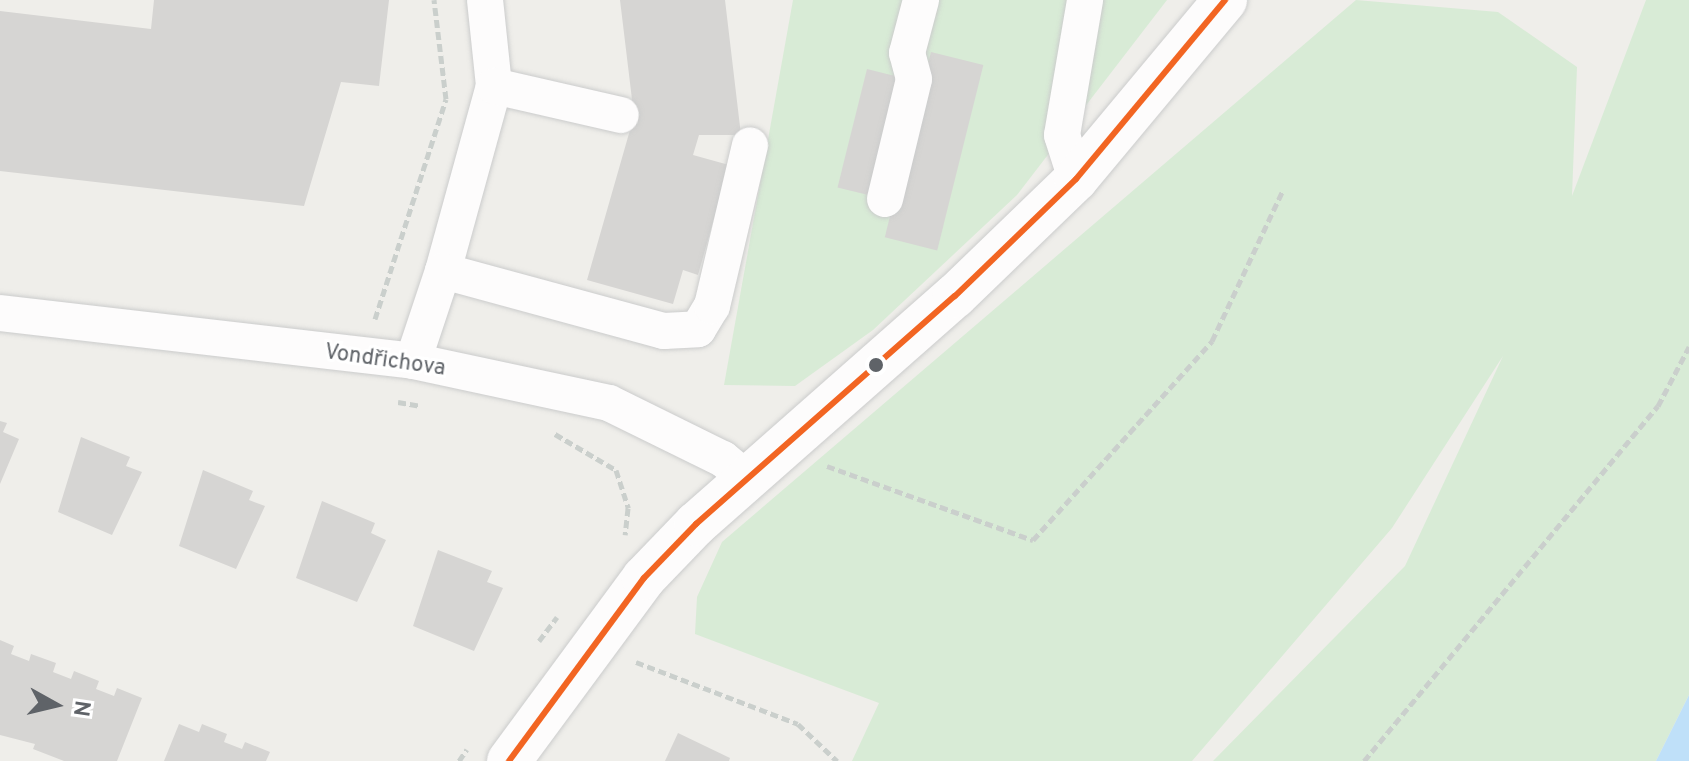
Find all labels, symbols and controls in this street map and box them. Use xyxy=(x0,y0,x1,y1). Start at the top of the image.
street label: Vondřichova xyxy=(323,339,447,383)
unlabelled marker xyxy=(868,357,884,373)
north arrow xyxy=(16,665,96,745)
text: N xyxy=(66,699,95,718)

